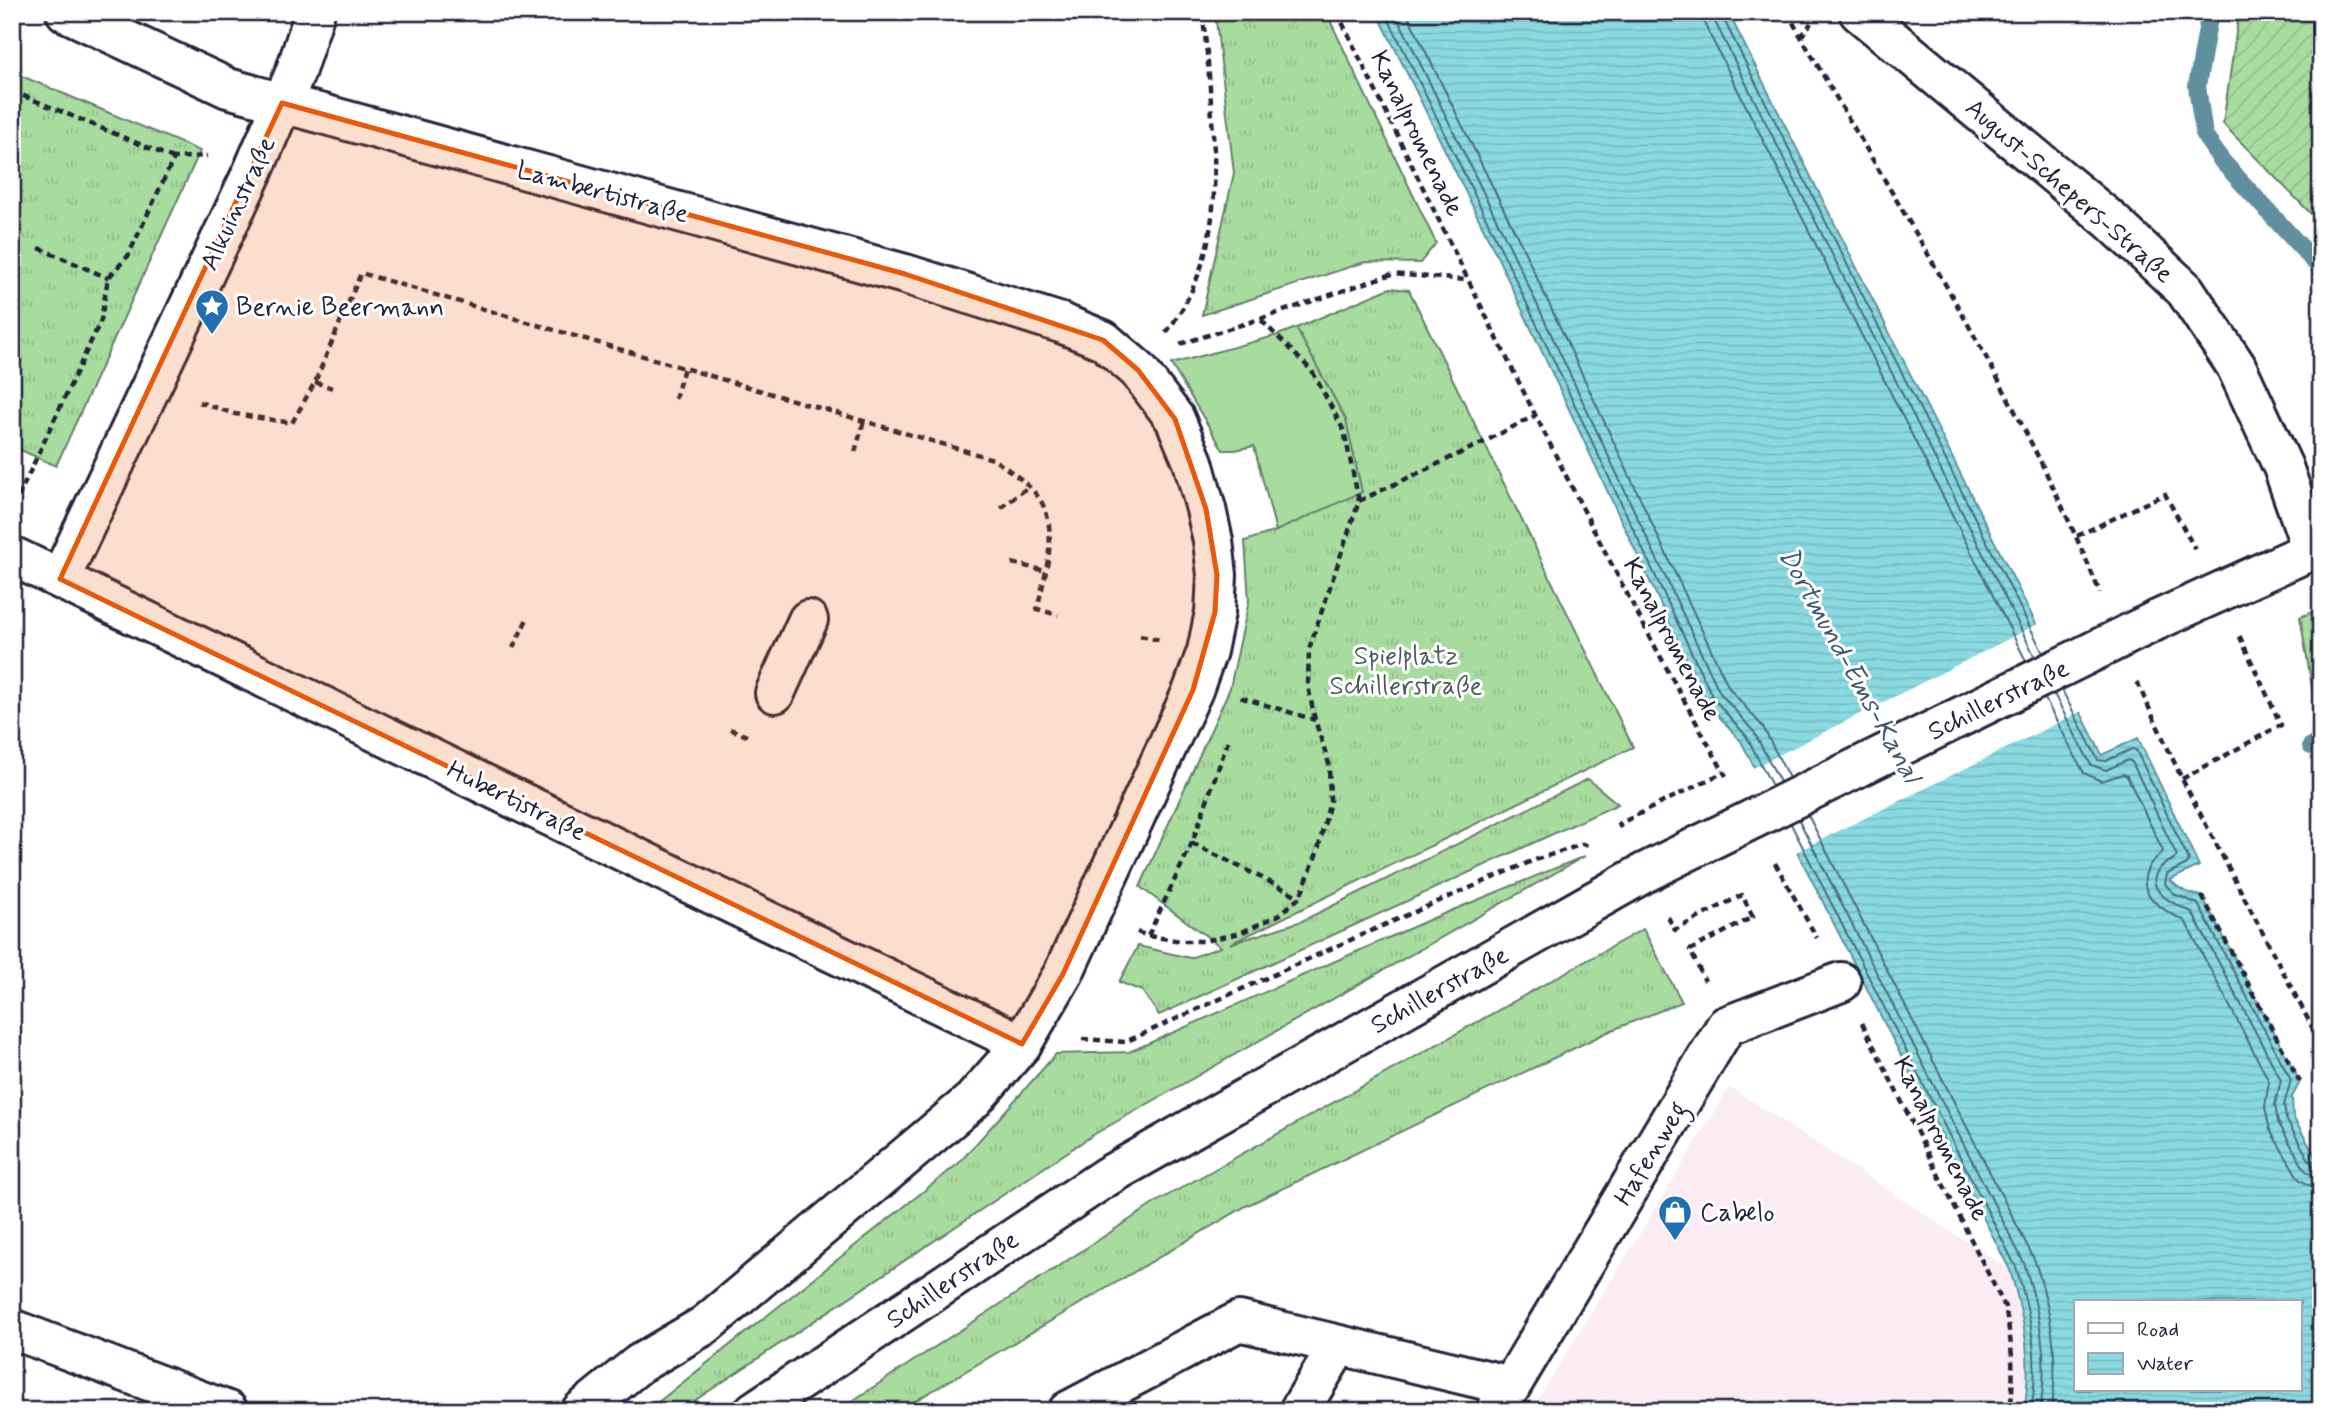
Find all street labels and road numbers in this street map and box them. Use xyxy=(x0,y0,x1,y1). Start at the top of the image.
street label: Kanalpromenade xyxy=(1361,45,1471,222)
street label: August-Schepers-Straße xyxy=(1957,92,2180,292)
street label: Alkuinstraße xyxy=(193,131,285,276)
street label: Lambertistraße xyxy=(513,154,692,232)
street label: Kanalpromenade xyxy=(1614,552,1729,728)
street label: Schillerstraße xyxy=(1923,652,2075,750)
street label: Hubertistraße xyxy=(441,753,592,850)
street label: Schillerstraße xyxy=(1365,939,1515,1043)
street label: Kanalpromenade xyxy=(1884,1051,1996,1227)
street label: Hafenweg xyxy=(1607,1095,1699,1214)
street label: Schillerstraße xyxy=(880,1224,1026,1337)

